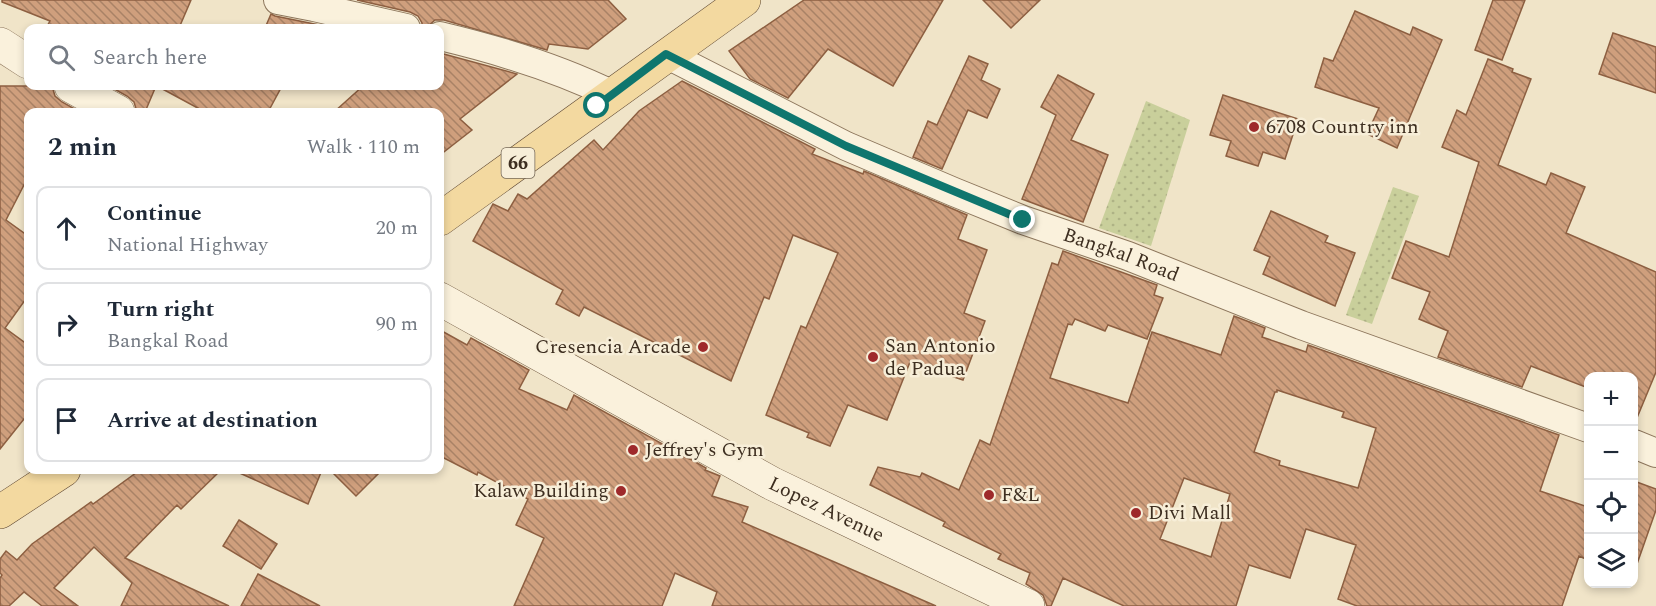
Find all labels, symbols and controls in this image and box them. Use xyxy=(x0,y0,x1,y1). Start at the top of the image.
search box xyxy=(24,24,444,90)
icon: search xyxy=(45,41,78,74)
text: Search here xyxy=(93,41,207,74)
route start xyxy=(583,92,609,118)
place label: 6708 Country inn xyxy=(1266,112,1419,142)
marker: 6708 Country inn xyxy=(1247,120,1261,134)
text: 2 min xyxy=(48,127,117,167)
text: Walk · 110 m xyxy=(307,132,420,162)
road number: 66 xyxy=(502,148,534,178)
text: Continue xyxy=(107,197,202,230)
route end xyxy=(1009,206,1035,232)
icon: ahead xyxy=(50,212,83,245)
text: 20 m xyxy=(376,213,418,243)
street label: Bangkal Road xyxy=(1059,220,1184,290)
text: National Highway xyxy=(107,230,268,260)
text: Turn right xyxy=(107,293,214,326)
icon: right xyxy=(50,308,83,341)
text: 90 m xyxy=(376,309,418,339)
text: Bangkal Road xyxy=(107,326,229,356)
place label: San Antonio de Padua xyxy=(885,331,996,384)
place label: Cresencia Arcade xyxy=(535,332,691,362)
marker: Cresencia Arcade xyxy=(696,340,710,354)
marker: San Antonio de Padua xyxy=(866,350,880,364)
map controls xyxy=(1584,372,1638,588)
button: + xyxy=(1584,372,1638,426)
icon: arrive xyxy=(50,404,83,437)
text: Arrive at destination xyxy=(107,404,318,437)
button: − xyxy=(1584,426,1638,480)
place label: Jeffrey's Gym xyxy=(645,435,764,465)
marker: Jeffrey's Gym xyxy=(626,443,640,457)
street label: Lopez Avenue xyxy=(763,469,889,550)
place label: Kalaw Building xyxy=(473,476,609,506)
place label: F&L xyxy=(1001,480,1040,510)
button: locate xyxy=(1584,480,1638,534)
marker: Kalaw Building xyxy=(614,484,628,498)
marker: F&L xyxy=(982,488,996,502)
place label: Divi Mall xyxy=(1148,498,1231,528)
marker: Divi Mall xyxy=(1129,506,1143,520)
button: layers xyxy=(1584,534,1638,588)

